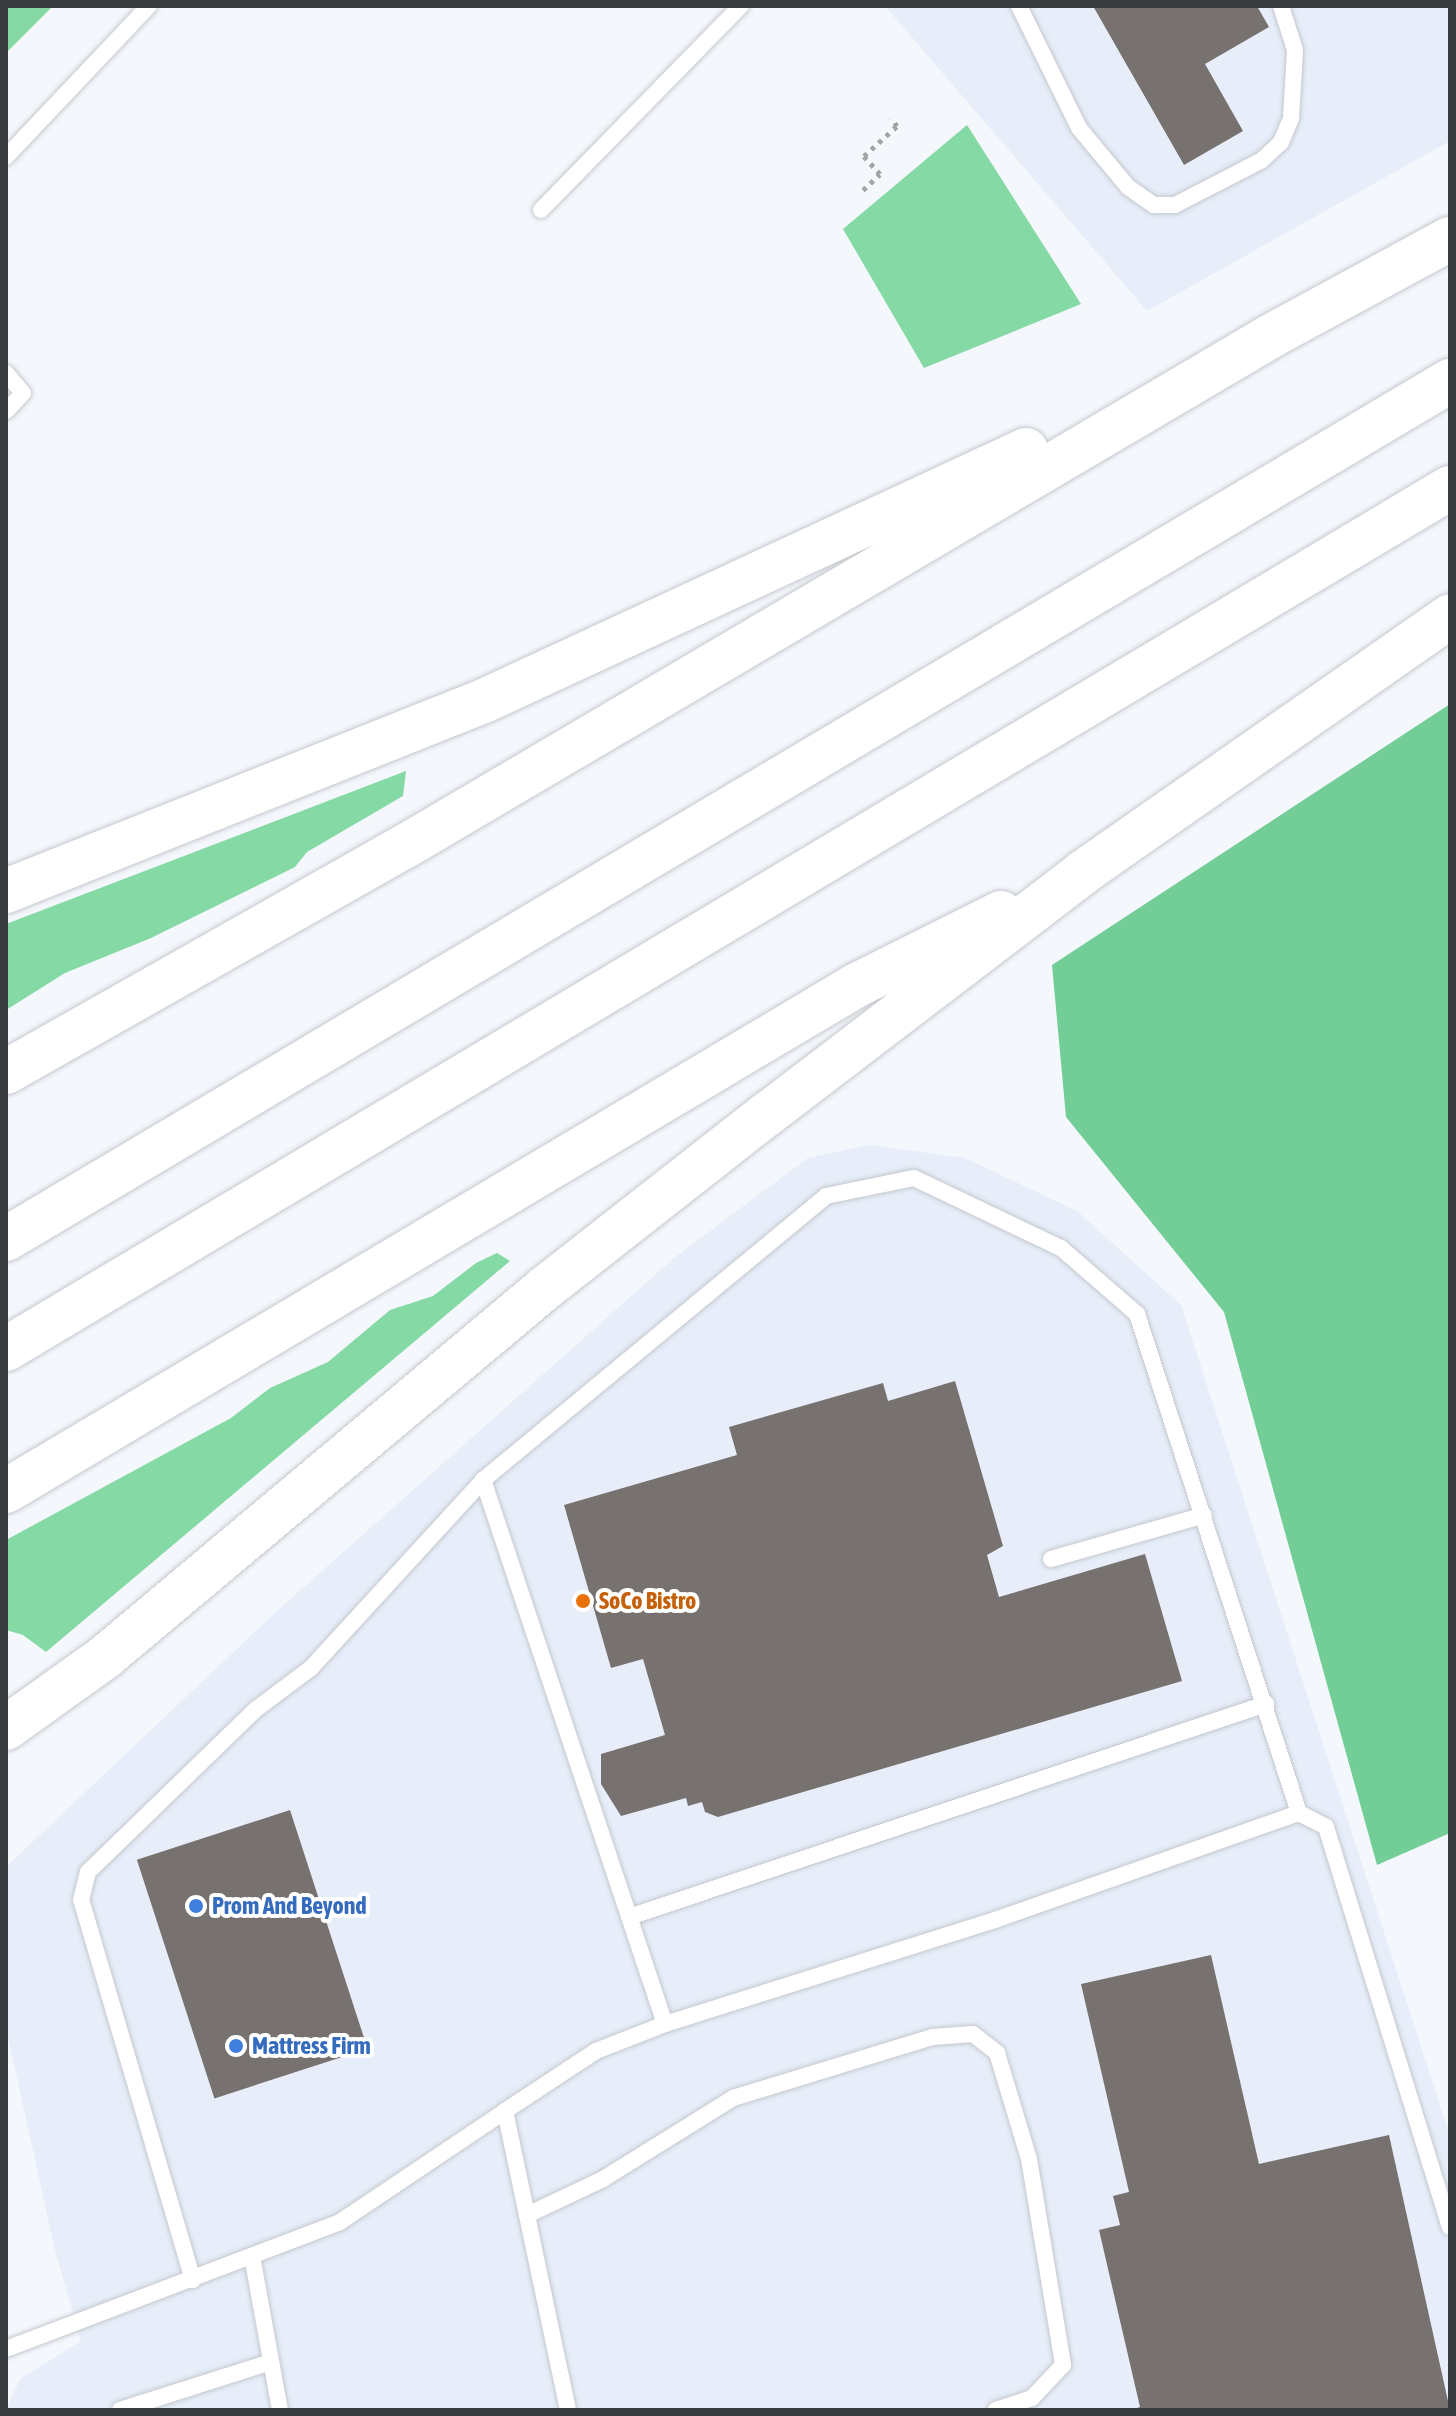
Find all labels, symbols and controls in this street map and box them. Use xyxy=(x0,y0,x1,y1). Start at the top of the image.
place label: SoCo Bistro xyxy=(599,1587,696,1615)
marker: SoCo Bistro xyxy=(574,1592,592,1610)
place label: Prom And Beyond xyxy=(212,1892,367,1920)
marker: Prom And Beyond xyxy=(187,1897,205,1915)
place label: Mattress Firm xyxy=(252,2032,371,2060)
marker: Mattress Firm xyxy=(227,2037,245,2055)

